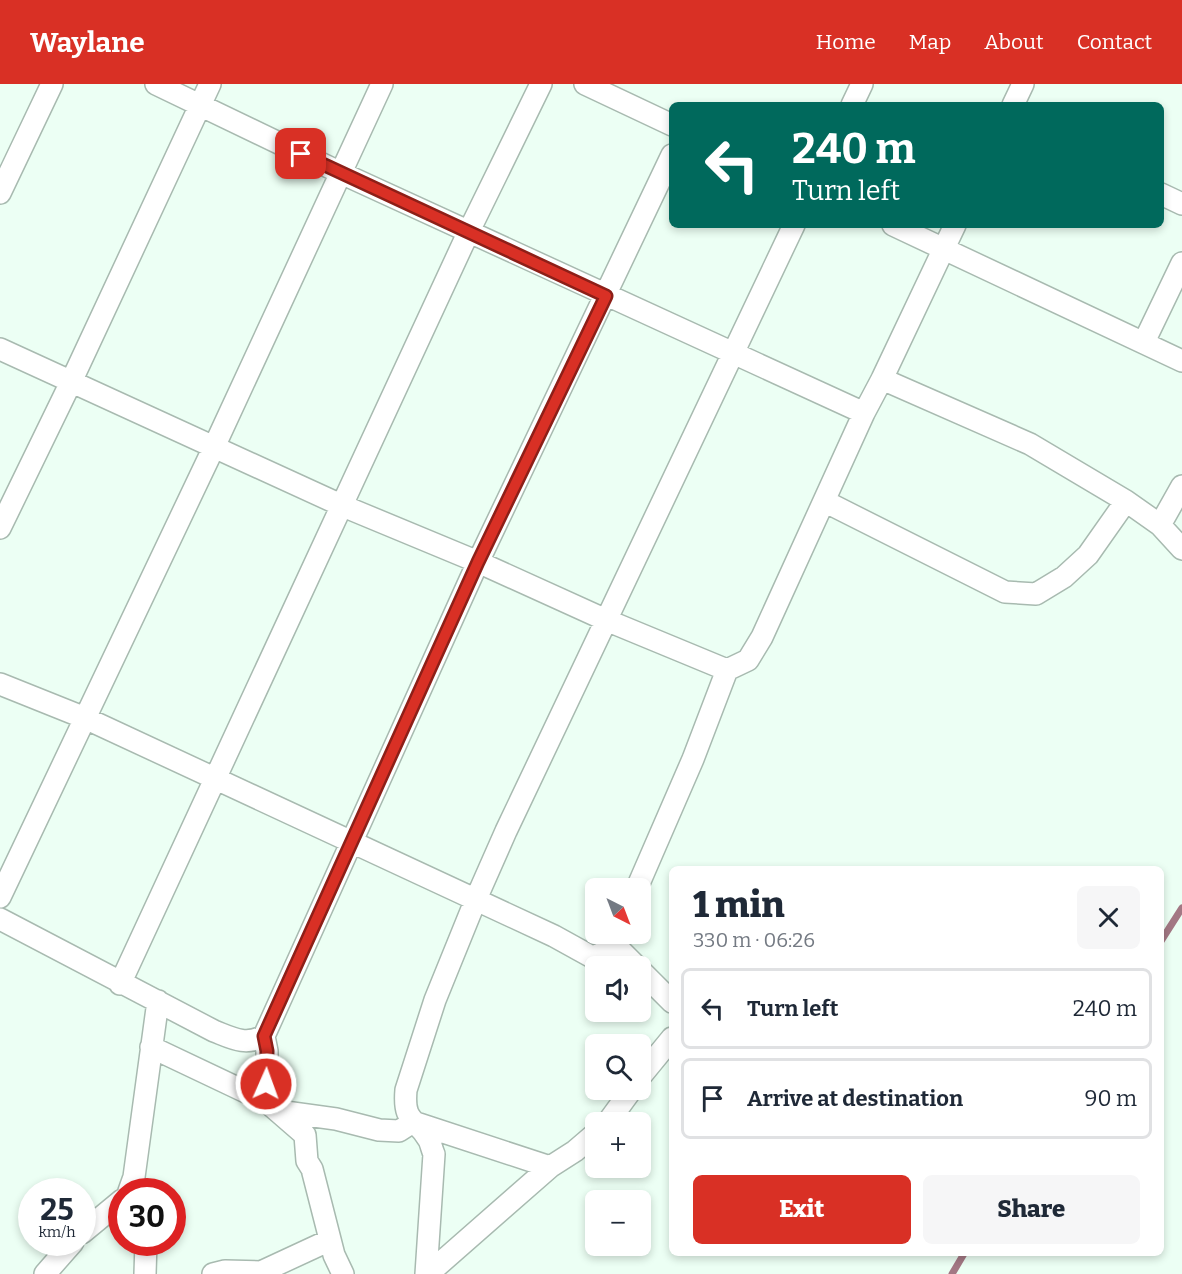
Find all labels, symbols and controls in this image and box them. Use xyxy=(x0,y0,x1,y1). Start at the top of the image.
text: Waylane xyxy=(30,26,145,59)
text: Home xyxy=(816,29,876,55)
text: Map xyxy=(909,29,951,55)
text: About xyxy=(984,29,1044,55)
text: Contact xyxy=(1077,29,1152,55)
text: 240 m xyxy=(792,124,916,174)
icon: left xyxy=(693,126,771,204)
pin xyxy=(275,128,326,179)
icon: arrive xyxy=(284,137,317,170)
text: Turn left xyxy=(792,175,900,207)
north arrow xyxy=(585,878,651,944)
map controls xyxy=(585,878,651,1256)
text: 1 min xyxy=(693,883,785,927)
button: close xyxy=(1077,886,1140,949)
text: 330 m · 06:26 xyxy=(693,928,815,952)
button: sound xyxy=(585,956,651,1022)
icon: left xyxy=(696,992,729,1025)
text: Turn left xyxy=(747,995,839,1022)
text: 240 m xyxy=(1073,995,1137,1022)
button: search xyxy=(585,1034,651,1100)
position arrow xyxy=(234,1052,298,1116)
icon: arrive xyxy=(696,1082,729,1115)
text: Arrive at destination xyxy=(747,1085,963,1112)
text: 90 m xyxy=(1085,1085,1137,1112)
button: + xyxy=(585,1112,651,1178)
button: Exit xyxy=(693,1175,911,1244)
button: Share xyxy=(923,1175,1140,1244)
speed limit sign: 30 xyxy=(108,1178,186,1256)
button: − xyxy=(585,1190,651,1256)
text: 25 xyxy=(40,1192,74,1228)
text: km/h xyxy=(38,1223,76,1241)

